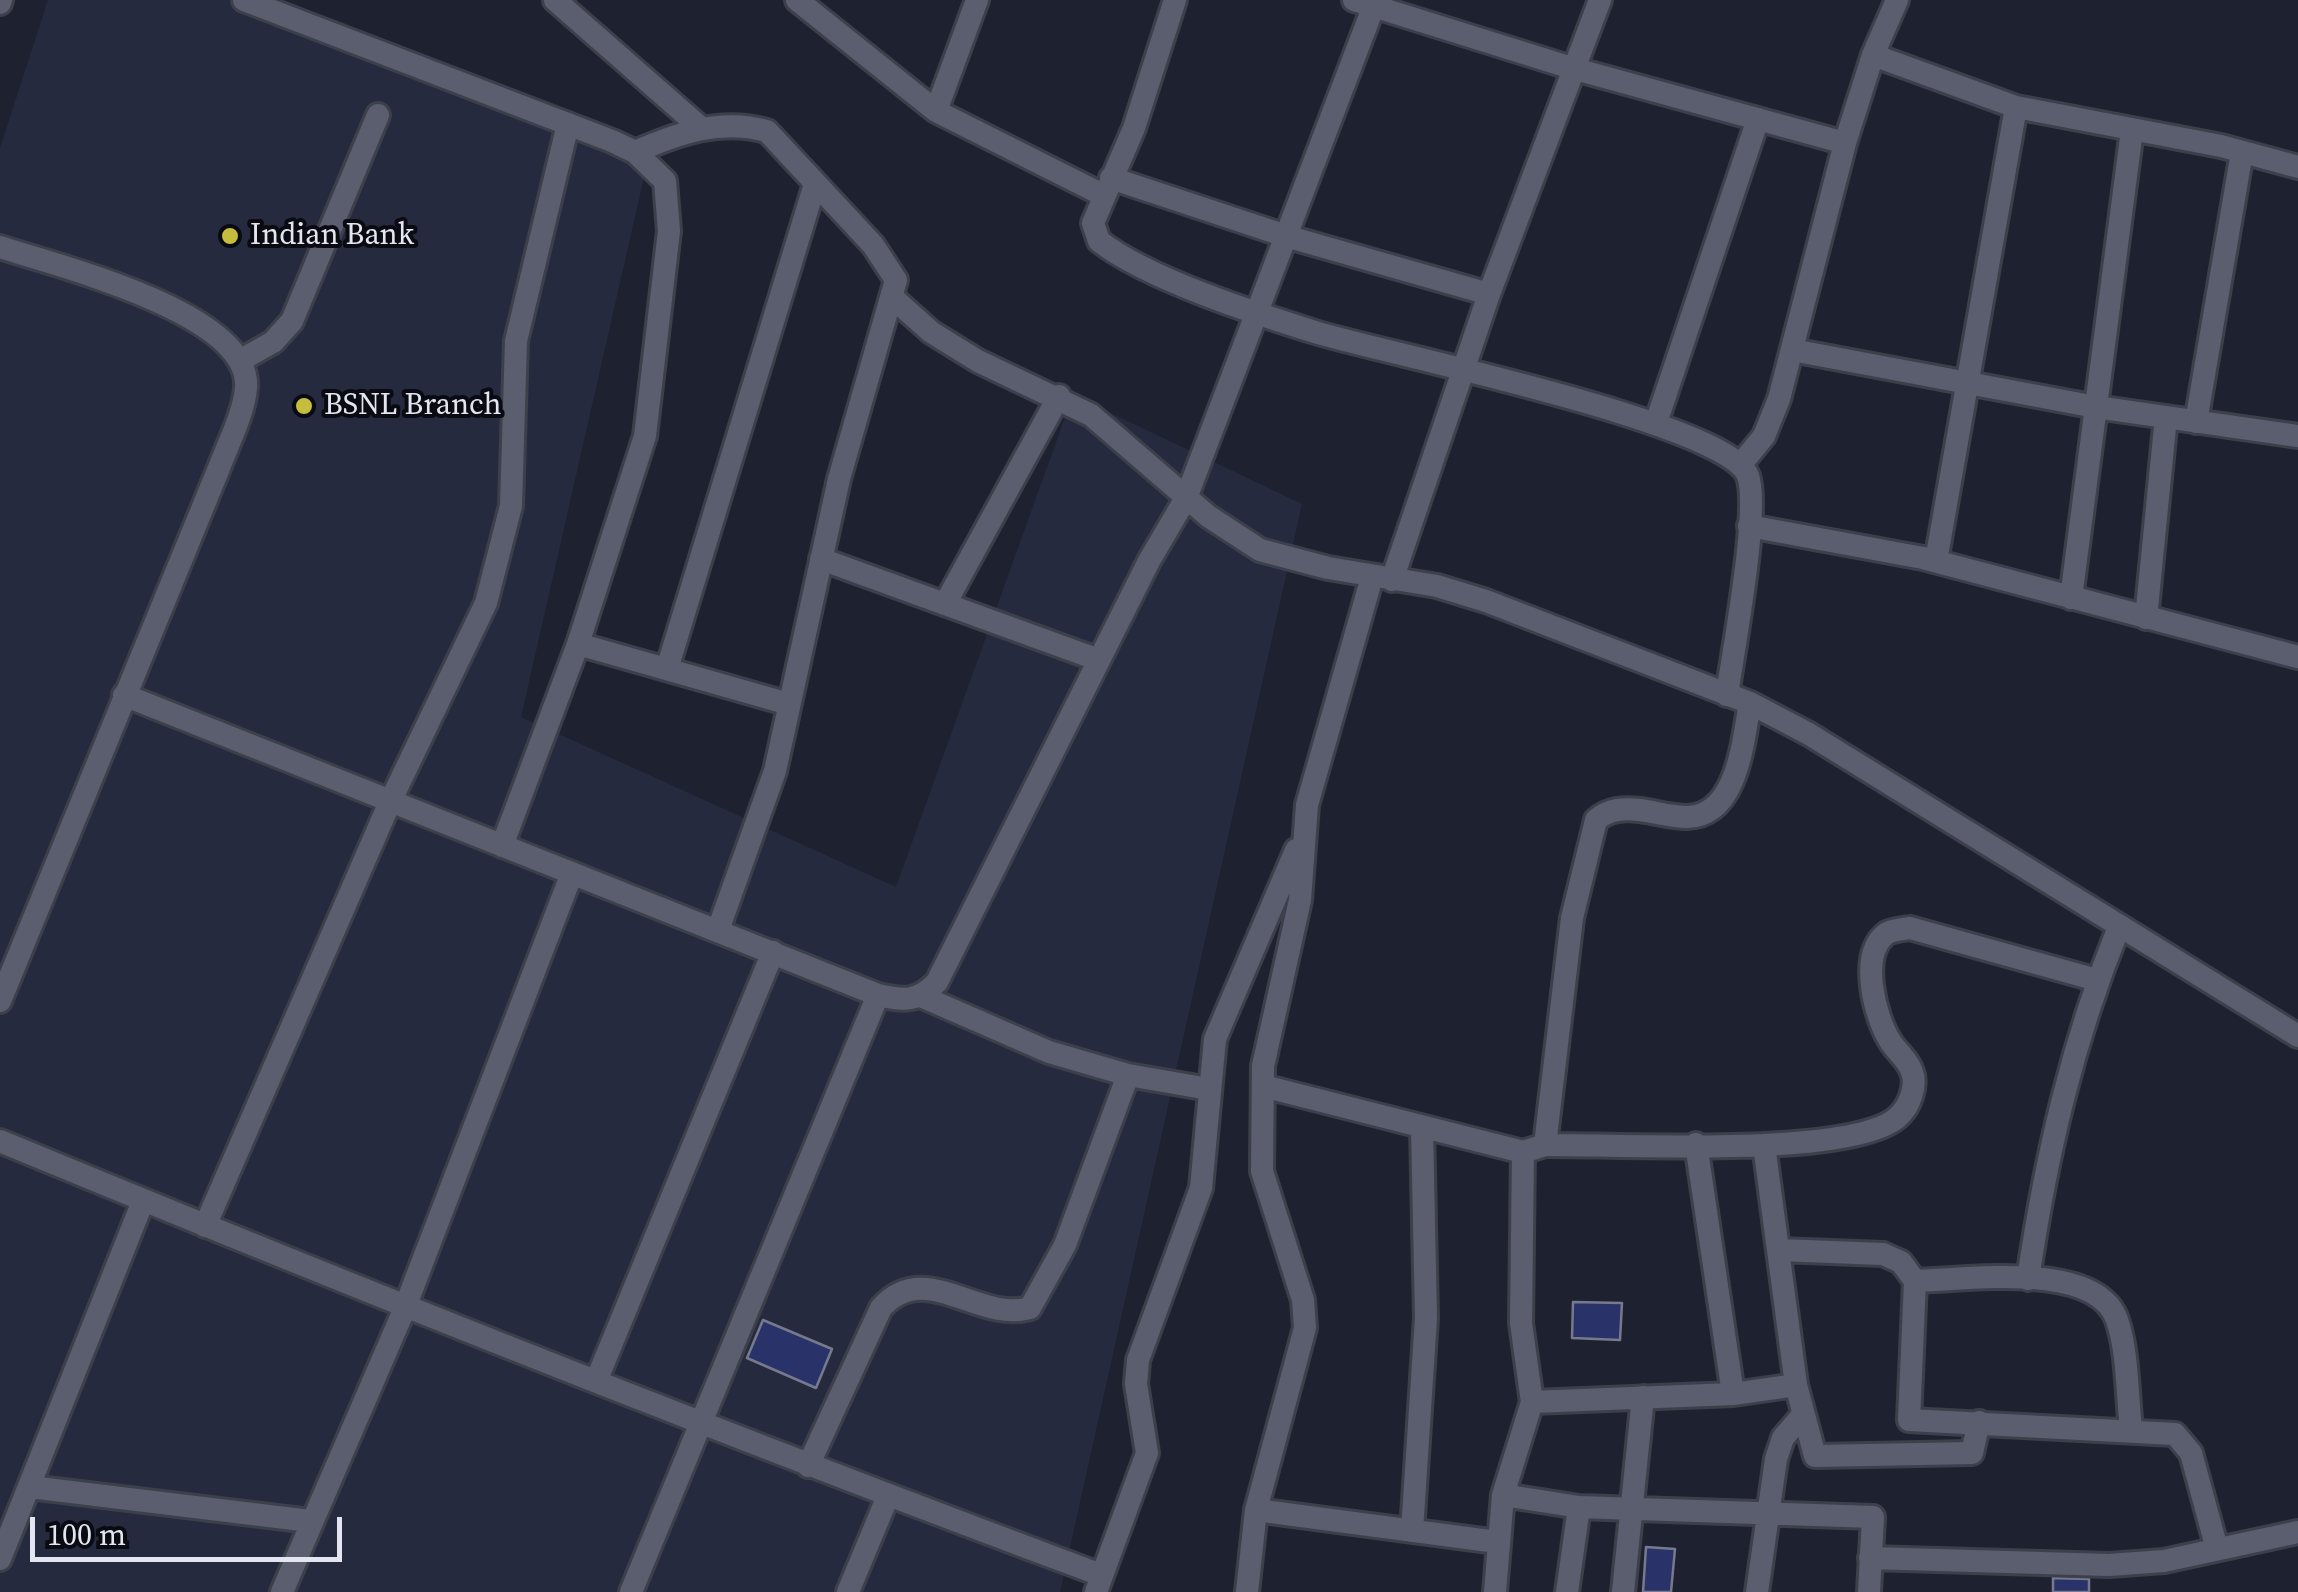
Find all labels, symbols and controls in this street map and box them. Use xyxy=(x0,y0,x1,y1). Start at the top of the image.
place label: Indian Bank xyxy=(250,218,414,254)
marker: Indian Bank xyxy=(219,225,241,247)
place label: BSNL Branch xyxy=(324,388,501,424)
marker: BSNL Branch xyxy=(293,395,315,417)
scale bar xyxy=(35,1497,348,1559)
text: 100 m xyxy=(47,1514,126,1555)

